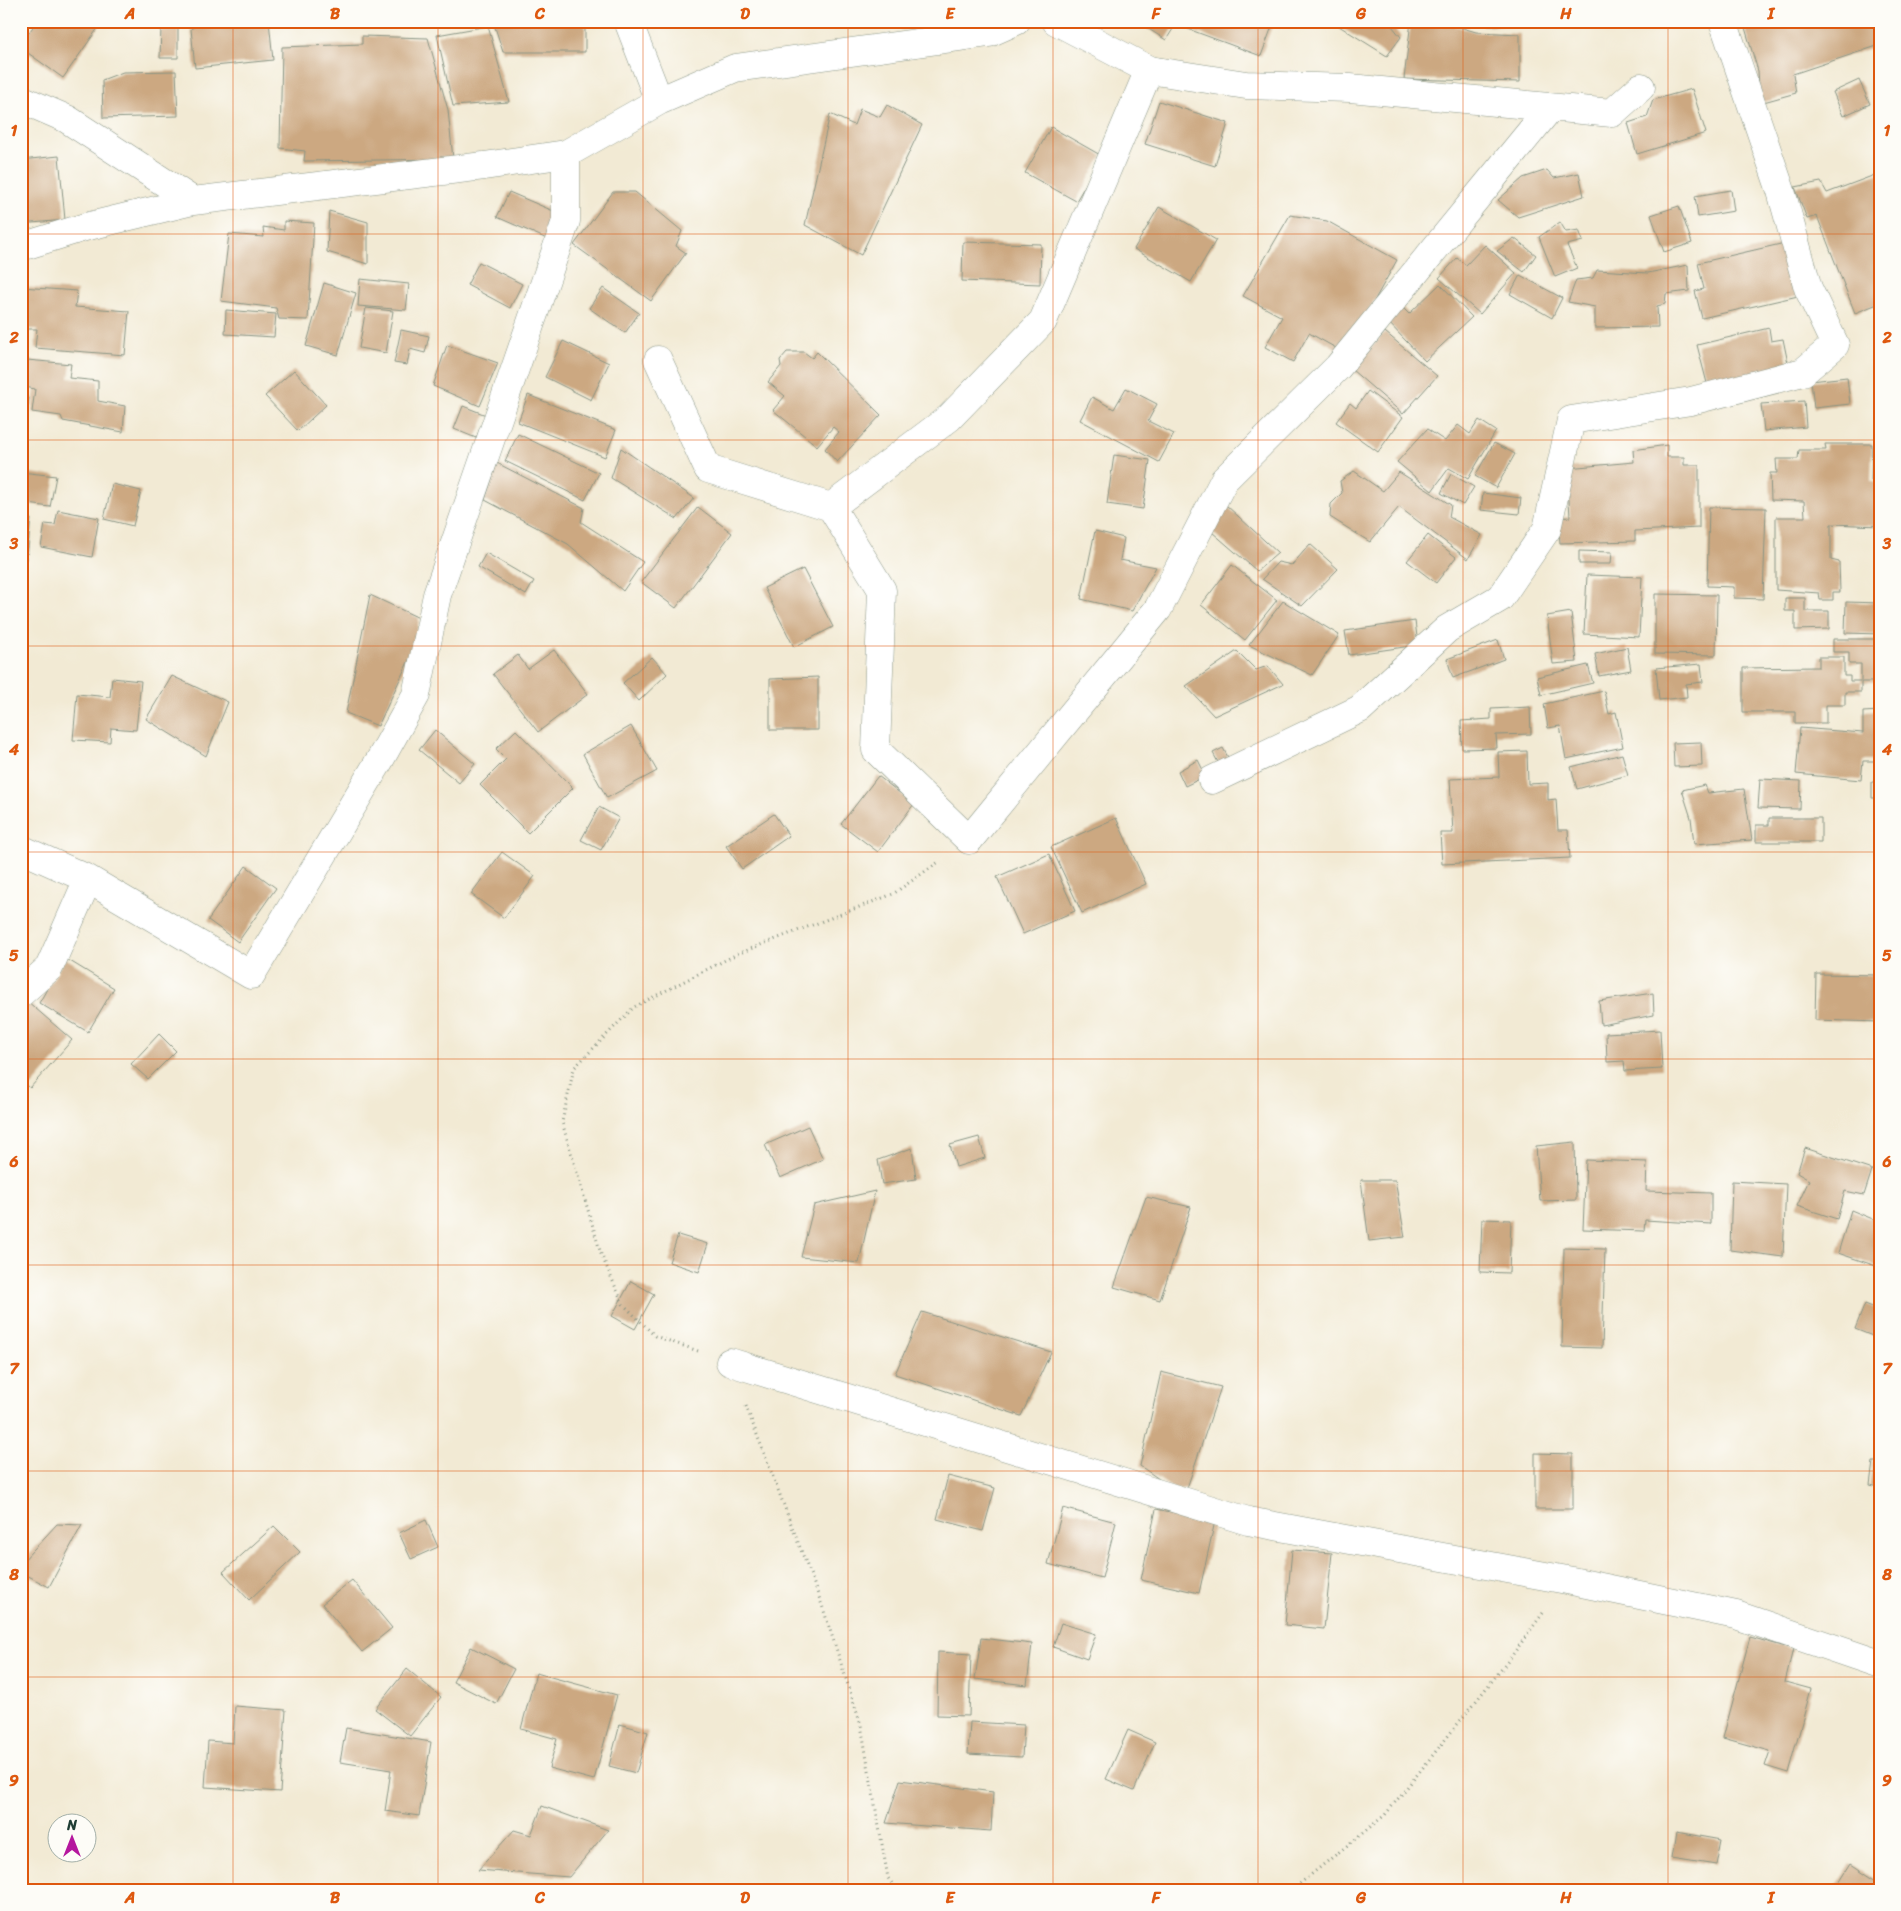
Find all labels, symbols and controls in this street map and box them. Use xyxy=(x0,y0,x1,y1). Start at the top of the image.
text: A xyxy=(124,0,135,28)
text: B xyxy=(330,0,341,28)
text: C xyxy=(534,0,546,28)
text: D xyxy=(740,0,750,28)
text: E xyxy=(946,0,956,28)
text: F xyxy=(1151,0,1162,28)
text: G xyxy=(1355,0,1367,28)
text: H xyxy=(1559,0,1572,28)
text: I xyxy=(1767,0,1776,28)
text: 1 xyxy=(11,116,18,145)
text: 1 xyxy=(1884,116,1891,145)
text: 2 xyxy=(8,323,19,352)
text: 2 xyxy=(1881,323,1892,352)
text: 3 xyxy=(9,529,19,558)
text: 3 xyxy=(1882,529,1892,558)
text: 4 xyxy=(8,735,19,764)
text: 4 xyxy=(1881,735,1892,764)
text: 5 xyxy=(9,941,19,970)
text: 5 xyxy=(1882,941,1892,970)
text: 6 xyxy=(8,1147,19,1176)
text: 6 xyxy=(1881,1147,1892,1176)
text: 7 xyxy=(9,1354,20,1383)
text: 7 xyxy=(1882,1354,1893,1383)
text: 8 xyxy=(8,1560,19,1589)
text: 8 xyxy=(1881,1560,1892,1589)
text: 9 xyxy=(9,1766,19,1795)
text: 9 xyxy=(1882,1766,1892,1795)
text: N xyxy=(66,1813,77,1838)
north arrow xyxy=(48,1814,98,1864)
text: A xyxy=(124,1883,135,1911)
text: B xyxy=(330,1883,341,1911)
text: C xyxy=(534,1883,546,1911)
text: D xyxy=(740,1883,750,1911)
text: E xyxy=(946,1883,956,1911)
text: F xyxy=(1151,1883,1162,1911)
text: G xyxy=(1355,1883,1367,1911)
text: H xyxy=(1559,1883,1572,1911)
text: I xyxy=(1767,1883,1776,1911)

